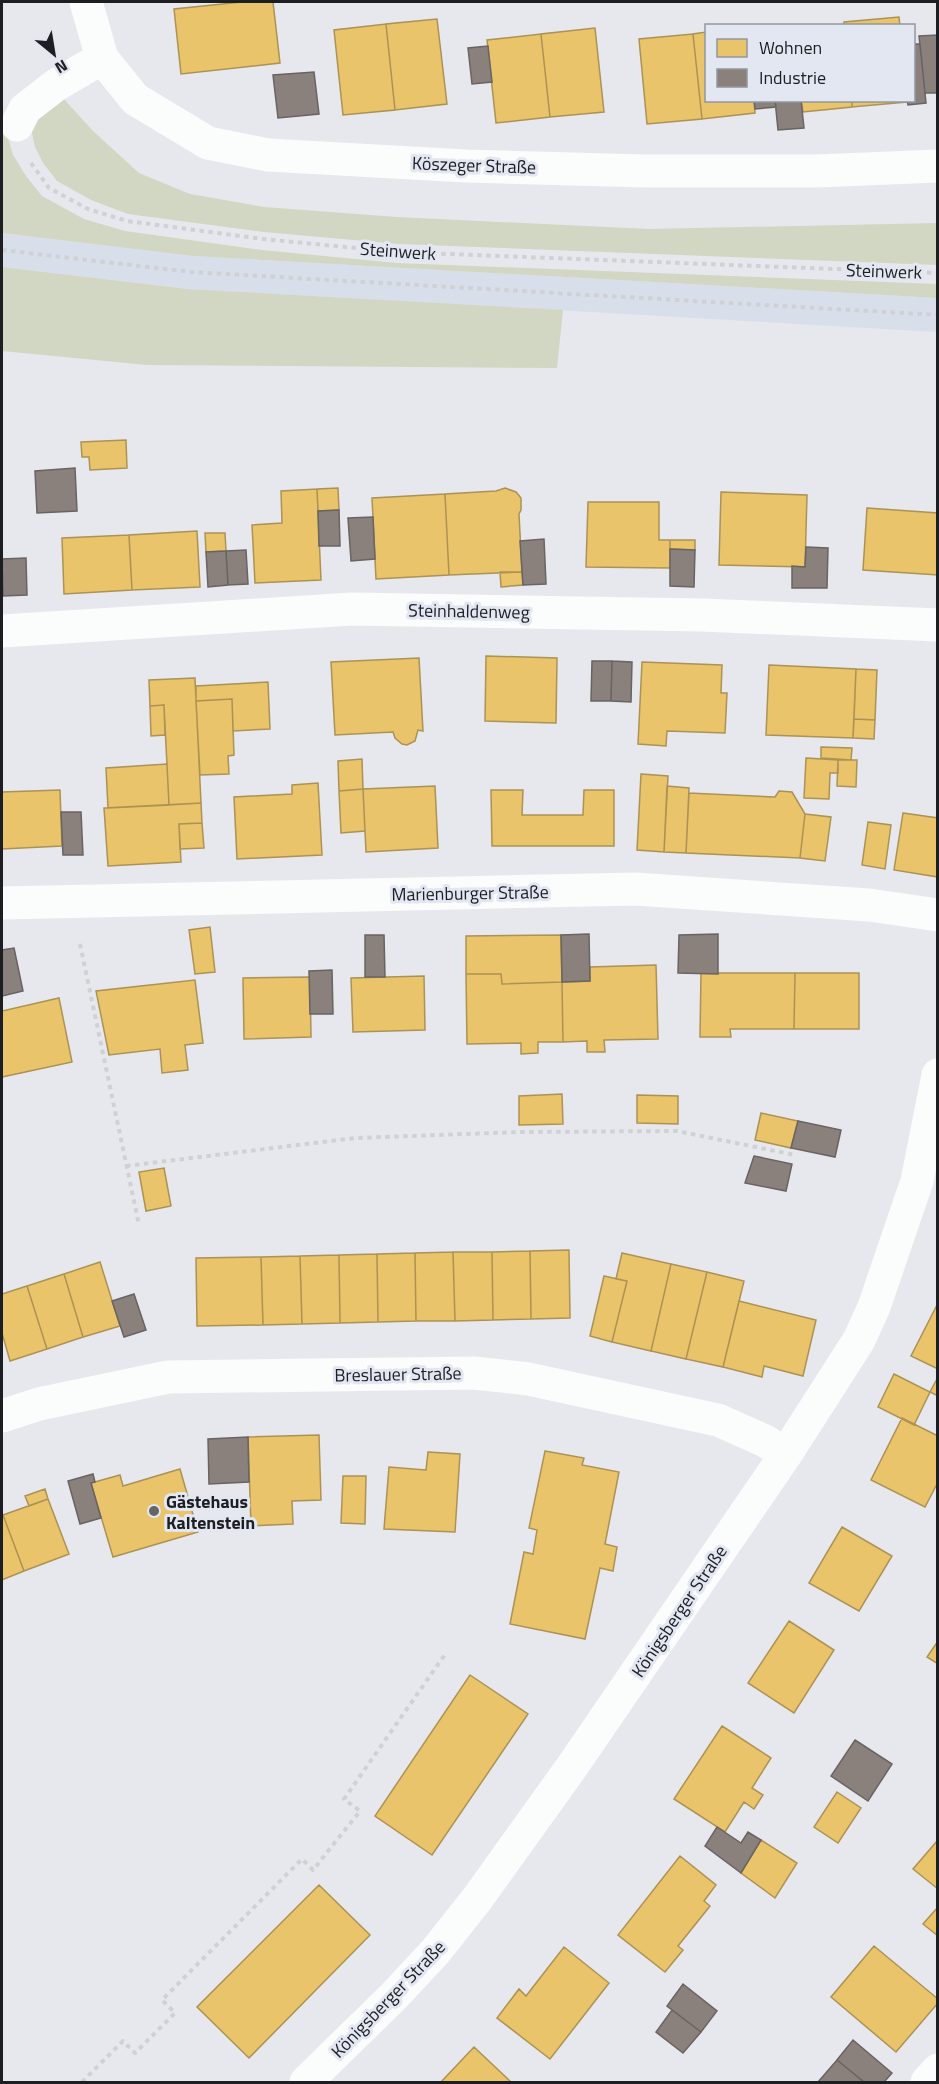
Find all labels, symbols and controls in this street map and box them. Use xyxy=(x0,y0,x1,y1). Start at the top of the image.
north arrow xyxy=(24,24,84,84)
legend xyxy=(705,24,915,102)
text: Wohnen xyxy=(759,34,822,61)
text: N xyxy=(51,54,72,80)
text: Industrie xyxy=(759,64,826,91)
street label: Köszeger Straße xyxy=(411,149,537,181)
street label: Steinwerk xyxy=(359,235,437,267)
street label: Steinwerk xyxy=(846,256,923,286)
street label: Steinhaldenweg xyxy=(408,596,530,626)
street label: Marienburger Straße xyxy=(391,878,549,908)
street label: Breslauer Straße xyxy=(334,1359,462,1389)
place label: Gästehaus Kaltenstein xyxy=(166,1488,255,1536)
marker: Gästehaus Kaltenstein xyxy=(147,1504,161,1518)
street label: Königsberger Straße xyxy=(625,1539,733,1683)
street label: Königsberger Straße xyxy=(325,1934,451,2064)

